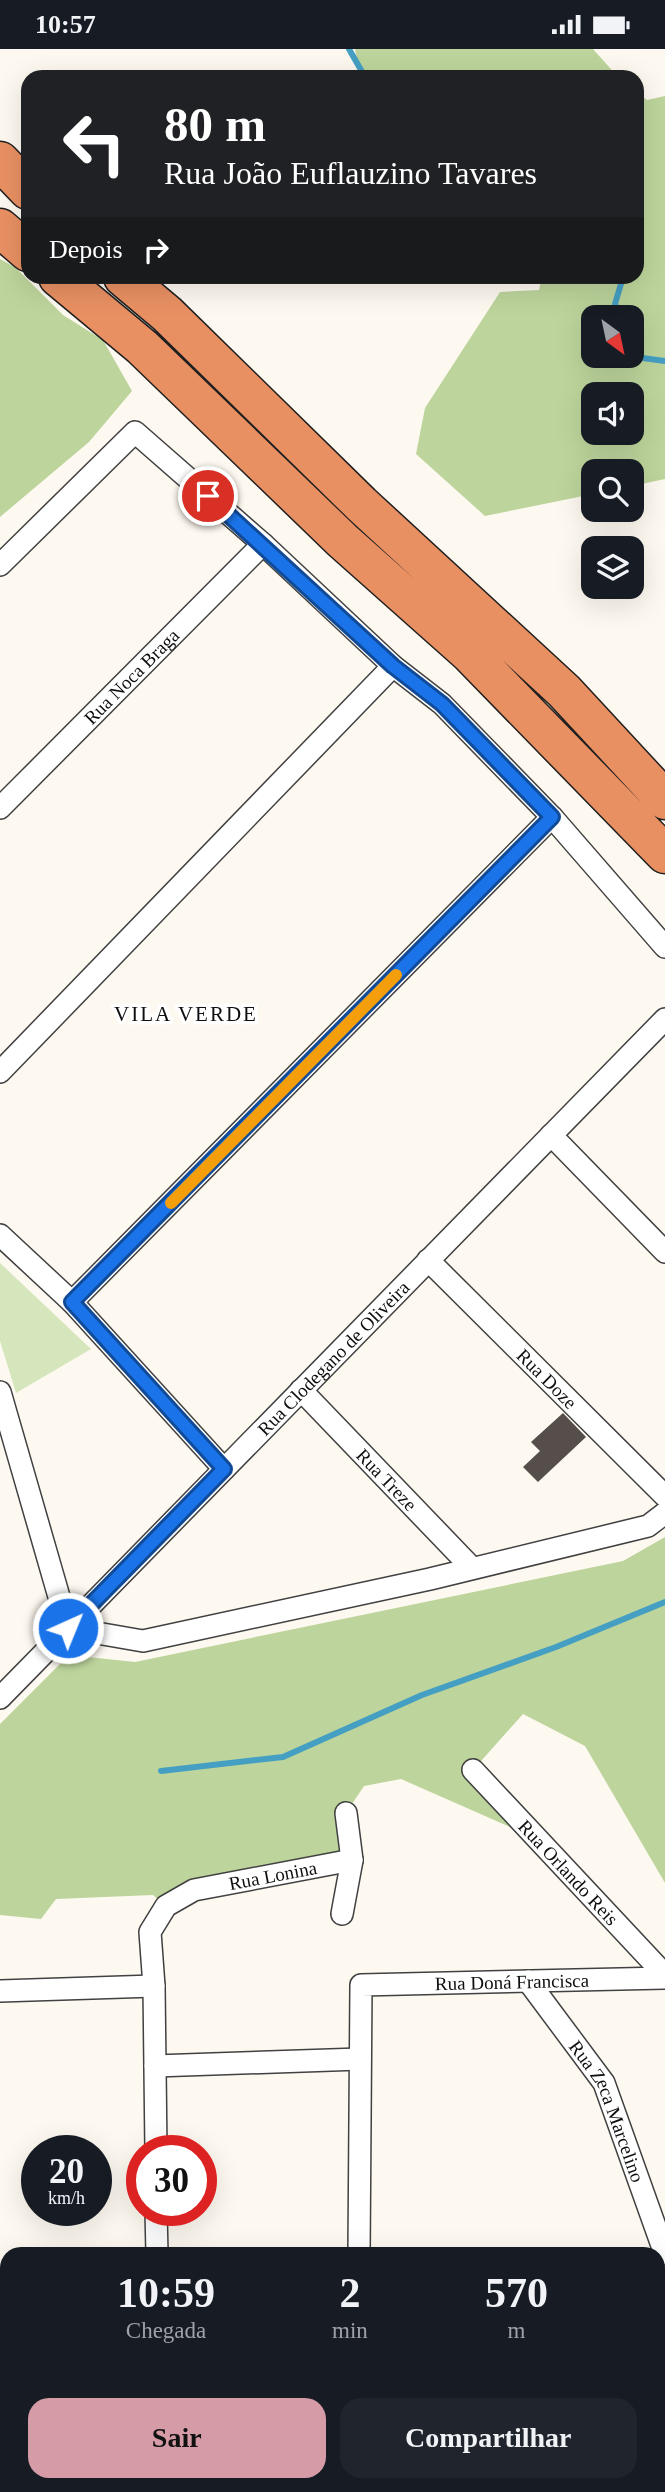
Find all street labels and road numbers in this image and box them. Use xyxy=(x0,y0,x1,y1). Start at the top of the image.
street label: Rua Noca Braga xyxy=(80,624,183,728)
street label: Rua Clodegano de Oliveira xyxy=(253,1276,414,1439)
street label: Rua Doze xyxy=(513,1344,581,1413)
street label: Rua Treze xyxy=(352,1444,421,1515)
street label: Rua Orlando Reis xyxy=(514,1815,623,1929)
street label: Rua Lonina xyxy=(227,1856,319,1894)
street label: Rua Doná Francisca xyxy=(435,1969,590,1994)
street label: Rua Zeca Marcelino xyxy=(565,2036,649,2185)

